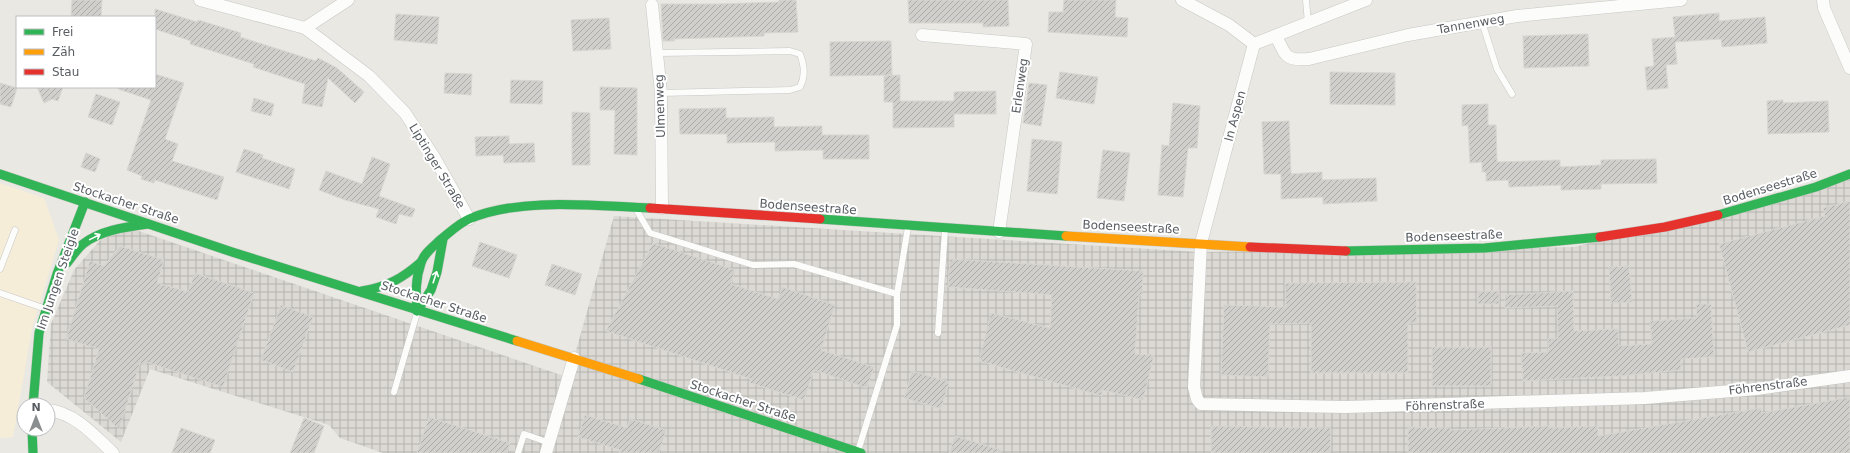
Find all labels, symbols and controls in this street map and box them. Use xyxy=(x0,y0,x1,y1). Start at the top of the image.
street label: Tannenweg xyxy=(1435,11,1506,37)
legend xyxy=(16,16,156,88)
text: Frei xyxy=(52,25,73,39)
text: Zäh xyxy=(52,45,75,59)
street label: Erlenweg xyxy=(1009,57,1031,115)
text: Stau xyxy=(52,65,79,79)
street label: Ulmenweg xyxy=(652,74,668,138)
street label: In Aspen xyxy=(1222,89,1248,143)
street label: Liptinger Straße xyxy=(406,121,468,211)
street label: Bodenseestraße xyxy=(1721,166,1819,208)
street label: Stockacher Straße xyxy=(71,179,181,227)
street label: Bodenseestraße xyxy=(759,197,857,217)
street label: Bodenseestraße xyxy=(1082,217,1180,237)
street label: Im Jungen Steigle xyxy=(34,227,82,331)
street label: Bodenseestraße xyxy=(1405,227,1503,245)
one-way arrow xyxy=(89,233,101,241)
one-way arrow xyxy=(432,271,439,284)
street label: Stockacher Straße xyxy=(379,278,489,326)
street label: Föhrenstraße xyxy=(1728,374,1808,398)
street label: Stockacher Straße xyxy=(688,377,798,425)
north arrow xyxy=(16,397,56,437)
street label: Föhrenstraße xyxy=(1405,397,1485,413)
text: N xyxy=(31,401,41,414)

